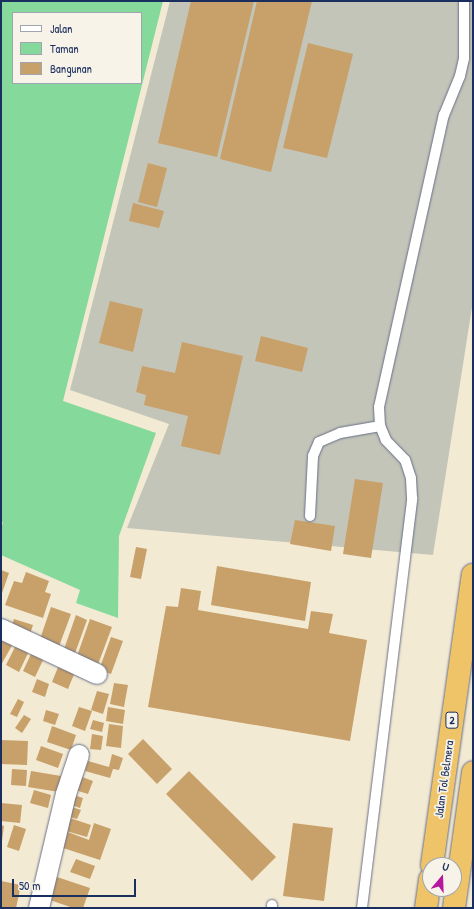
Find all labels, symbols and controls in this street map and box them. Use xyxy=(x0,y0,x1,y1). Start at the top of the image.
legend xyxy=(12,12,142,84)
text: Jalan xyxy=(50,20,72,37)
text: Taman xyxy=(50,40,79,57)
text: Bangunan xyxy=(50,60,92,77)
road number: 2 xyxy=(445,711,459,729)
street label: Jalan Tol Belmera xyxy=(431,739,457,819)
north arrow xyxy=(422,857,462,897)
text: U xyxy=(440,859,451,874)
scale bar xyxy=(14,871,138,897)
text: 50 m xyxy=(19,877,40,894)

